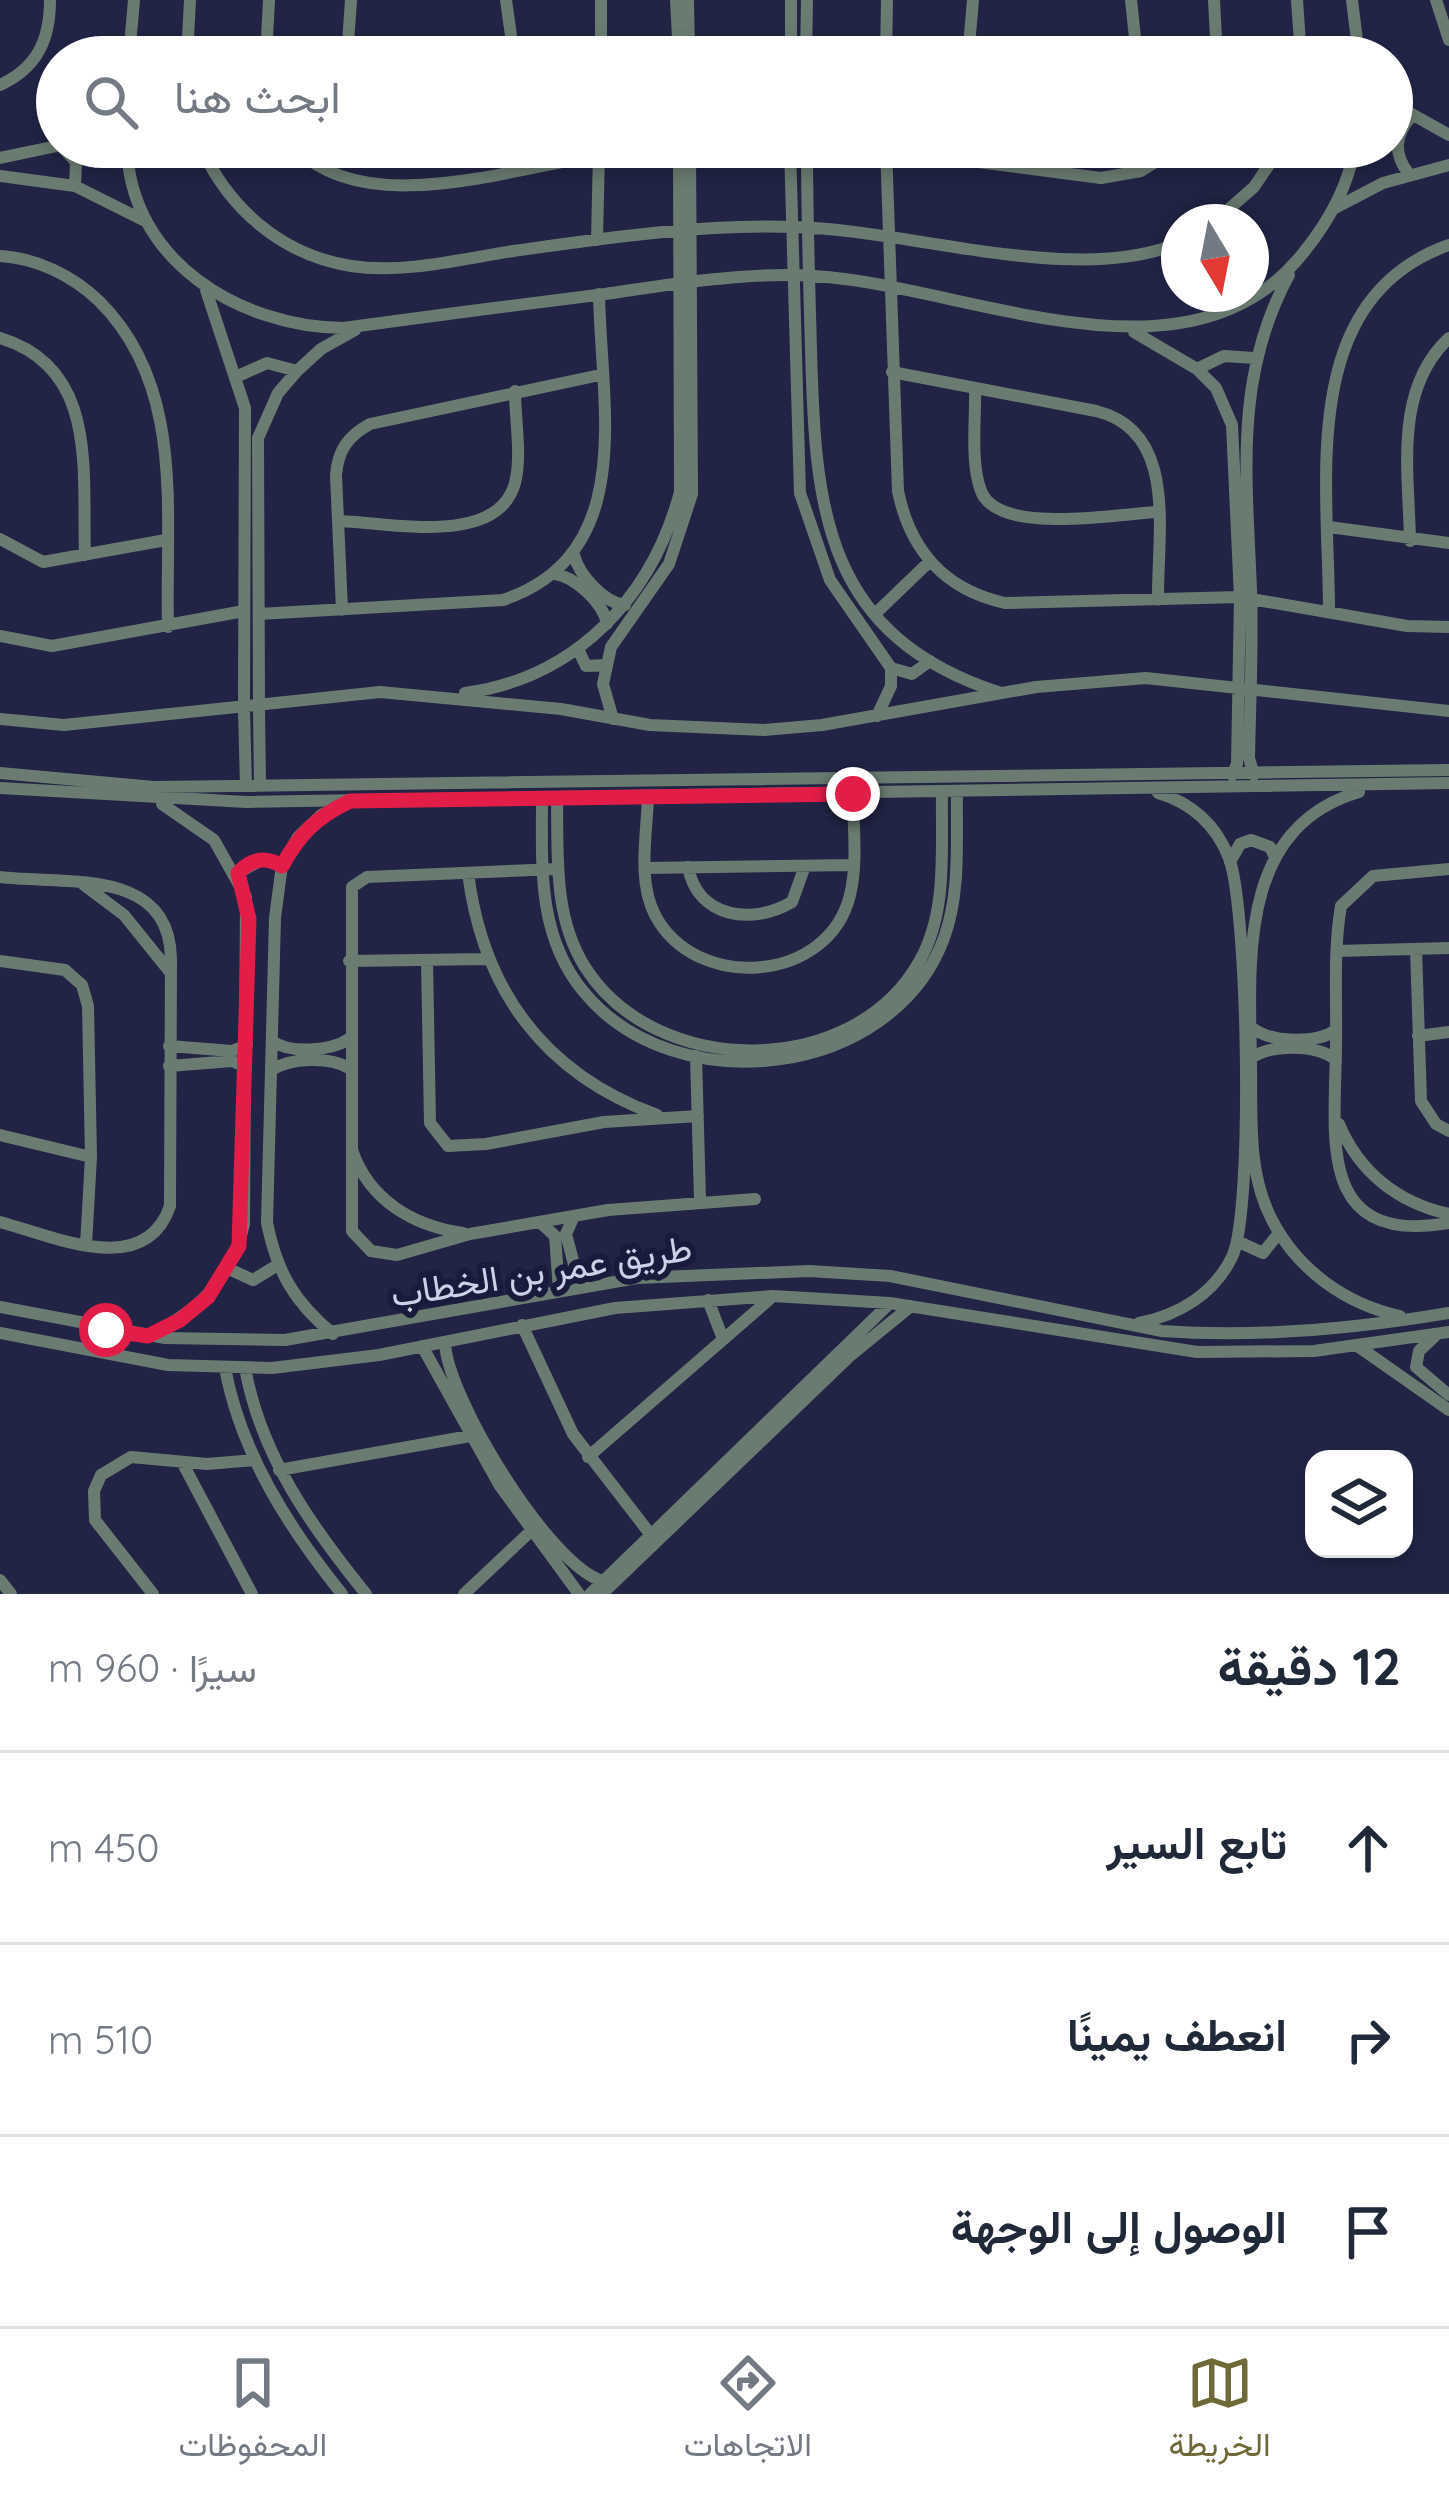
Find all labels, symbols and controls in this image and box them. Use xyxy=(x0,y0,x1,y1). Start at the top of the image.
search box xyxy=(36,36,1413,168)
text: ابحث هنا xyxy=(174,68,341,124)
icon: search xyxy=(78,69,144,135)
north arrow xyxy=(1161,204,1269,312)
route end xyxy=(826,767,880,821)
street label: طريق عمر بن الخطاب xyxy=(387,1224,695,1317)
route start xyxy=(79,1303,133,1357)
map controls xyxy=(1305,1450,1413,1558)
button: layers xyxy=(1305,1450,1413,1558)
text: 12 دقيقة xyxy=(1218,1634,1401,1698)
text: سيرًا · 960 m xyxy=(48,1643,257,1692)
text: تابع السير xyxy=(1107,1814,1287,1870)
icon: ahead xyxy=(1335,1815,1401,1881)
text: 450 m xyxy=(48,1823,160,1872)
text: انعطف يمينًا xyxy=(1067,2006,1287,2062)
icon: right xyxy=(1335,2007,1401,2073)
text: 510 m xyxy=(48,2015,153,2064)
text: الوصول إلى الوجهة xyxy=(951,2198,1287,2254)
icon: arrive xyxy=(1335,2199,1401,2265)
tab: المحفوظات xyxy=(178,2350,327,2474)
tab: الاتجاهات xyxy=(684,2350,812,2474)
tab: الخريطة xyxy=(1169,2350,1271,2474)

